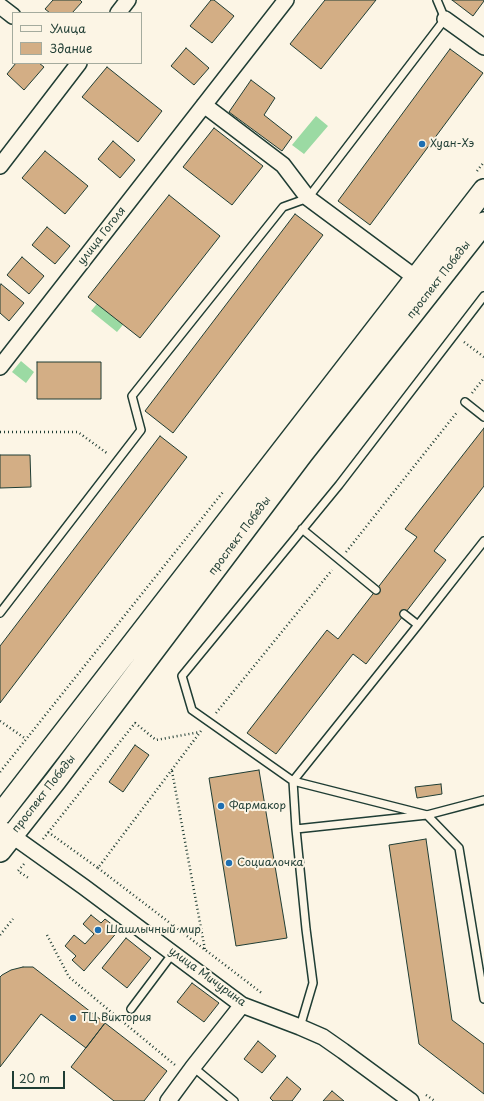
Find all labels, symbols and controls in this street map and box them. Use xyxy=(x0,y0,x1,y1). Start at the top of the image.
legend xyxy=(12,12,142,64)
text: Улица xyxy=(50,19,86,37)
text: Здание xyxy=(50,39,92,57)
place label: Хуан-Хэ xyxy=(430,137,474,151)
marker: Хуан-Хэ xyxy=(417,139,427,149)
street label: улица Гоголя xyxy=(75,204,129,268)
street label: проспект Победы xyxy=(404,238,474,322)
street label: проспект Победы xyxy=(206,494,274,578)
street label: проспект Победы xyxy=(9,752,79,836)
place label: Фармакор xyxy=(229,799,286,813)
marker: Фармакор xyxy=(216,801,226,811)
place label: Социалочка xyxy=(237,856,303,870)
marker: Социалочка xyxy=(224,858,234,868)
place label: Шашлычный мир xyxy=(106,923,201,937)
marker: Шашлычный мир xyxy=(93,925,103,935)
street label: улица Мичурина xyxy=(166,945,248,1009)
place label: ТЦ Виктория xyxy=(81,1011,151,1025)
marker: ТЦ Виктория xyxy=(68,1013,78,1023)
scale bar xyxy=(14,1063,67,1089)
text: 20 m xyxy=(19,1069,50,1087)

